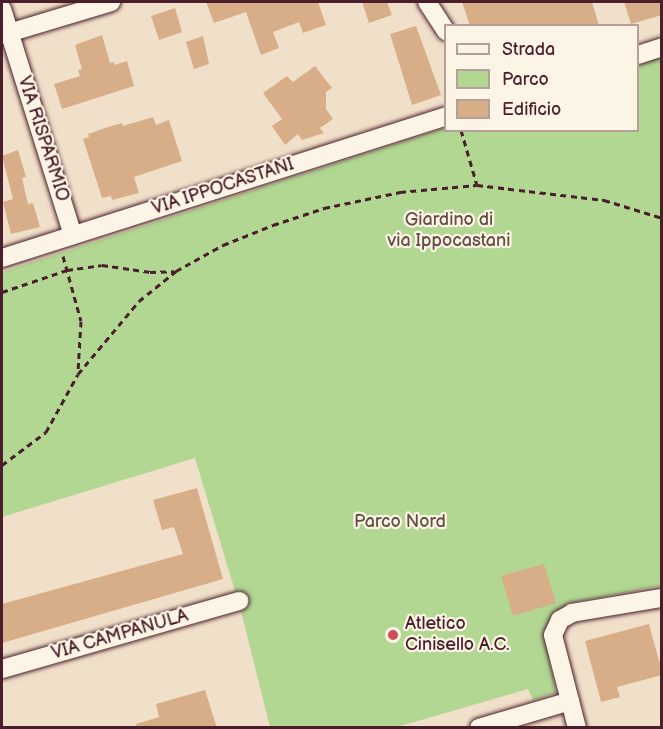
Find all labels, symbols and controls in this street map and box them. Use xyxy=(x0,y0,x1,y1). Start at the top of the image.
legend xyxy=(444,24,639,132)
text: Strada xyxy=(502,39,555,60)
text: Parco xyxy=(502,69,549,90)
street label: VIA RISPARMIO xyxy=(13,74,73,204)
text: Edificio xyxy=(502,99,561,120)
street label: VIA IPPOCASTANI xyxy=(149,154,297,220)
park label: Giardino di via Ippocastani xyxy=(388,210,510,252)
park label: Parco Nord xyxy=(354,511,446,533)
street label: VIA CAMPANULA xyxy=(49,605,191,665)
place label: Atletico Cinisello A.C. xyxy=(405,614,510,656)
marker: Atletico Cinisello A.C. xyxy=(386,628,400,642)

